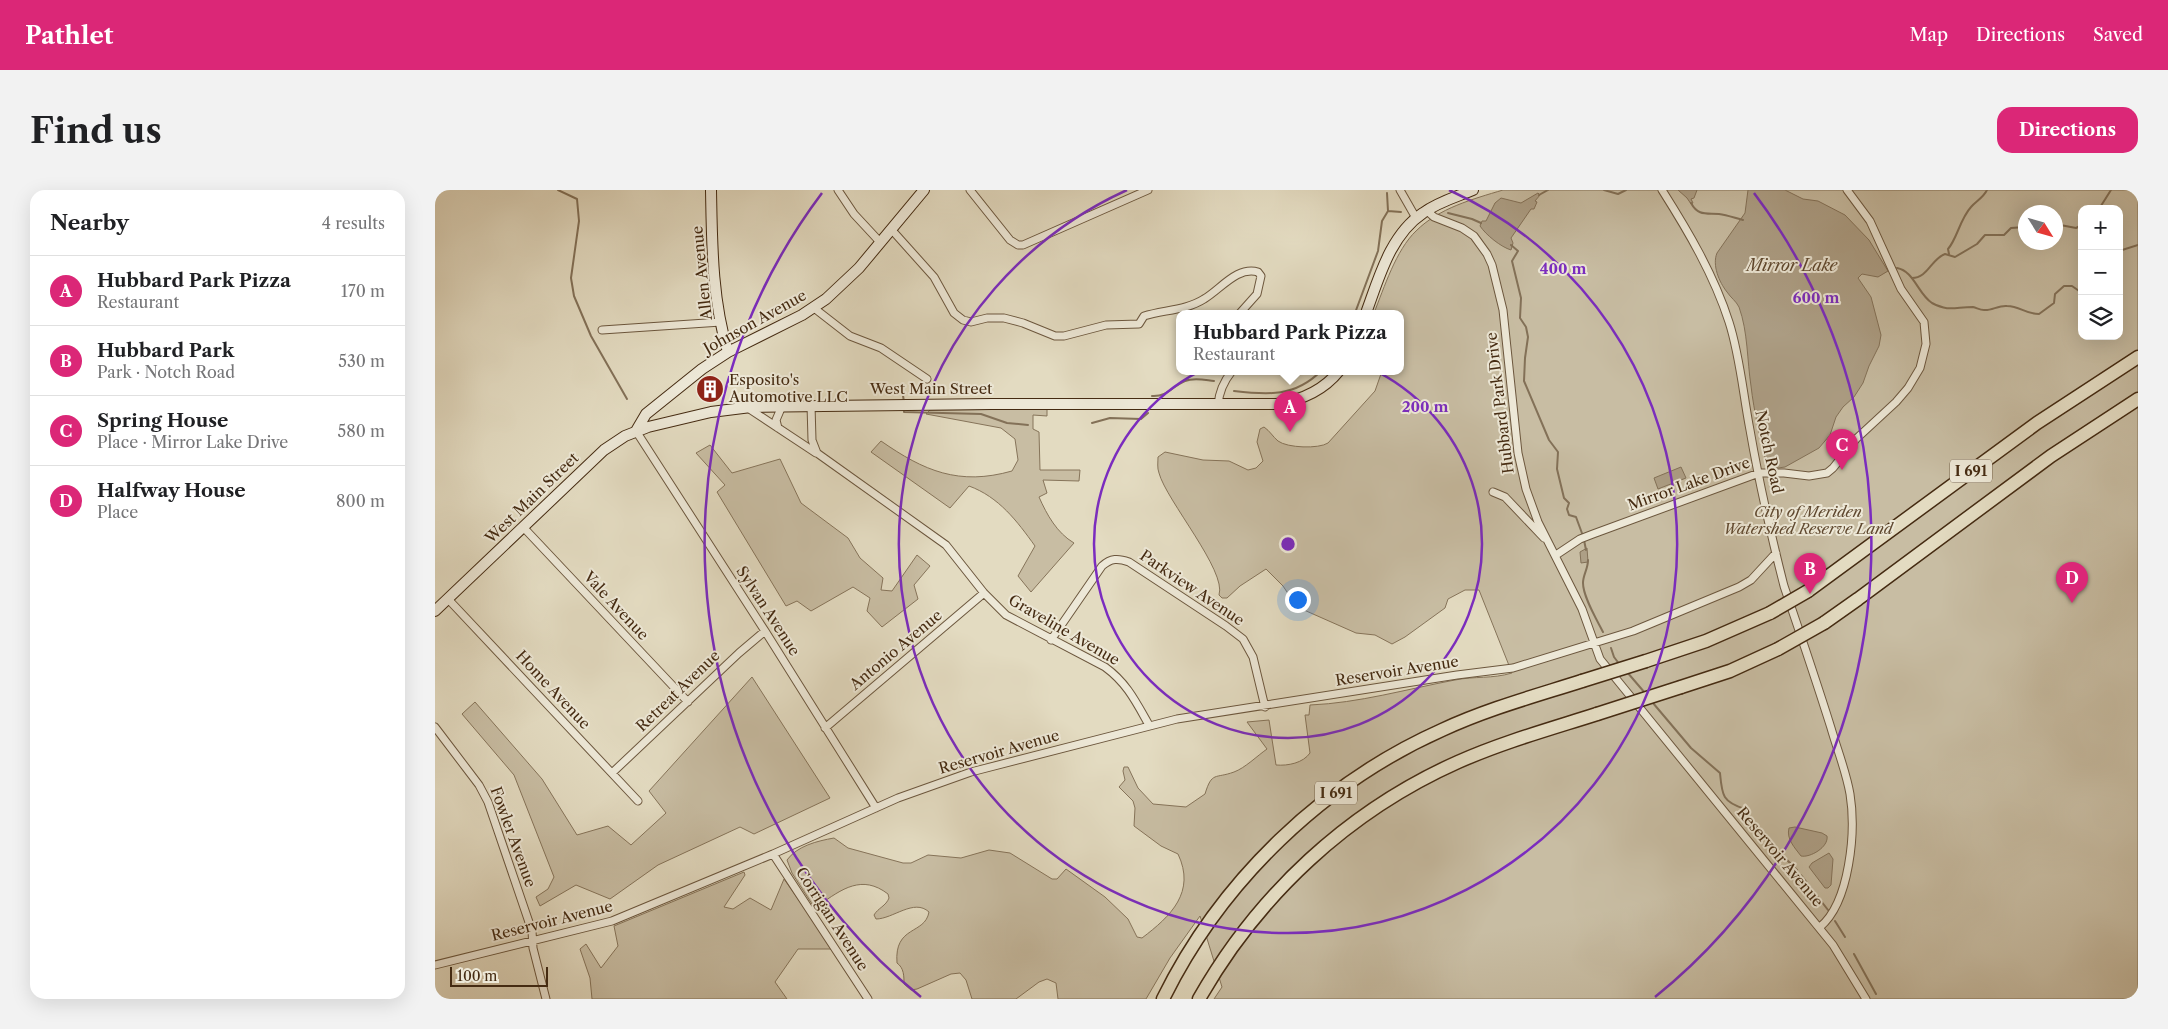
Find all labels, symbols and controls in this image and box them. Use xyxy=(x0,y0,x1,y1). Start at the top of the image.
text: Pathlet xyxy=(25,21,113,50)
text: Map xyxy=(1909,24,1948,46)
text: Directions xyxy=(1976,24,2065,46)
text: Saved xyxy=(2093,24,2143,46)
button: Directions xyxy=(1997,107,2138,153)
text: Find us xyxy=(30,109,162,152)
north arrow xyxy=(2018,205,2063,250)
map controls xyxy=(2078,205,2123,340)
button: + xyxy=(2078,205,2123,250)
text: Nearby xyxy=(50,210,129,235)
text: 4 results xyxy=(322,213,385,233)
street label: Allen Avenue xyxy=(687,225,716,322)
button: − xyxy=(2078,250,2123,295)
water label: Mirror Lake xyxy=(1745,255,1838,275)
text: 400 m xyxy=(1540,259,1586,278)
text: Hubbard Park Pizza xyxy=(97,269,291,292)
text: A xyxy=(60,281,72,301)
text: 170 m xyxy=(341,281,385,301)
street label: Johnson Avenue xyxy=(698,285,810,359)
text: 600 m xyxy=(1793,288,1839,307)
text: Restaurant xyxy=(97,292,179,312)
button: layers xyxy=(2078,295,2123,340)
popup xyxy=(1176,310,1404,375)
text: Hubbard Park Pizza xyxy=(1193,321,1387,344)
street label: Hubbard Park Drive xyxy=(1481,331,1518,475)
text: Hubbard Park xyxy=(97,339,234,362)
text: Restaurant xyxy=(1193,344,1275,364)
text: B xyxy=(60,351,72,371)
text: 530 m xyxy=(338,351,385,371)
text: Park · Notch Road xyxy=(97,362,235,382)
place label: Esposito's Automotive LLC xyxy=(728,370,848,406)
building icon: Esposito's Automotive LLC xyxy=(695,374,725,404)
street label: West Main Street xyxy=(869,379,993,398)
pin: A xyxy=(1274,391,1306,432)
text: 200 m xyxy=(1402,397,1448,416)
street label: Notch Road xyxy=(1751,408,1788,495)
text: Spring House xyxy=(97,409,228,432)
text: C xyxy=(60,421,72,441)
text: 580 m xyxy=(338,421,385,441)
pin: C xyxy=(1826,429,1858,470)
text: Place · Mirror Lake Drive xyxy=(97,432,288,452)
street label: West Main Street xyxy=(480,448,583,548)
street label: Mirror Lake Drive xyxy=(1625,453,1752,514)
road number: I 691 xyxy=(1950,460,1992,482)
text: Halfway House xyxy=(97,479,246,502)
text: D xyxy=(59,491,73,511)
text: 800 m xyxy=(336,491,385,511)
text: Place xyxy=(97,502,138,522)
park label: City of Meriden Watershed Reserve Land xyxy=(1723,502,1895,538)
centre of rings xyxy=(1279,535,1297,553)
street label: Parkview Avenue xyxy=(1136,546,1248,630)
pin: B xyxy=(1794,553,1826,594)
street label: Sylvan Avenue xyxy=(732,562,804,659)
pin: D xyxy=(2056,562,2088,603)
street label: Vale Avenue xyxy=(579,567,653,644)
your location xyxy=(1285,587,1311,613)
street label: Graveline Avenue xyxy=(1005,590,1123,669)
street label: Antonio Avenue xyxy=(845,605,946,694)
street label: Home Avenue xyxy=(512,646,595,733)
street label: Retreat Avenue xyxy=(632,646,723,735)
street label: Reservoir Avenue xyxy=(1334,651,1460,690)
street label: Reservoir Avenue xyxy=(936,725,1061,778)
road number: I 691 xyxy=(1315,782,1357,804)
street label: Fowler Avenue xyxy=(486,784,540,890)
street label: Reservoir Avenue xyxy=(1733,803,1828,911)
street label: Corrigan Avenue xyxy=(792,863,873,974)
street label: Reservoir Avenue xyxy=(489,896,615,945)
scale bar xyxy=(450,964,547,987)
text: 100 m xyxy=(457,967,497,985)

